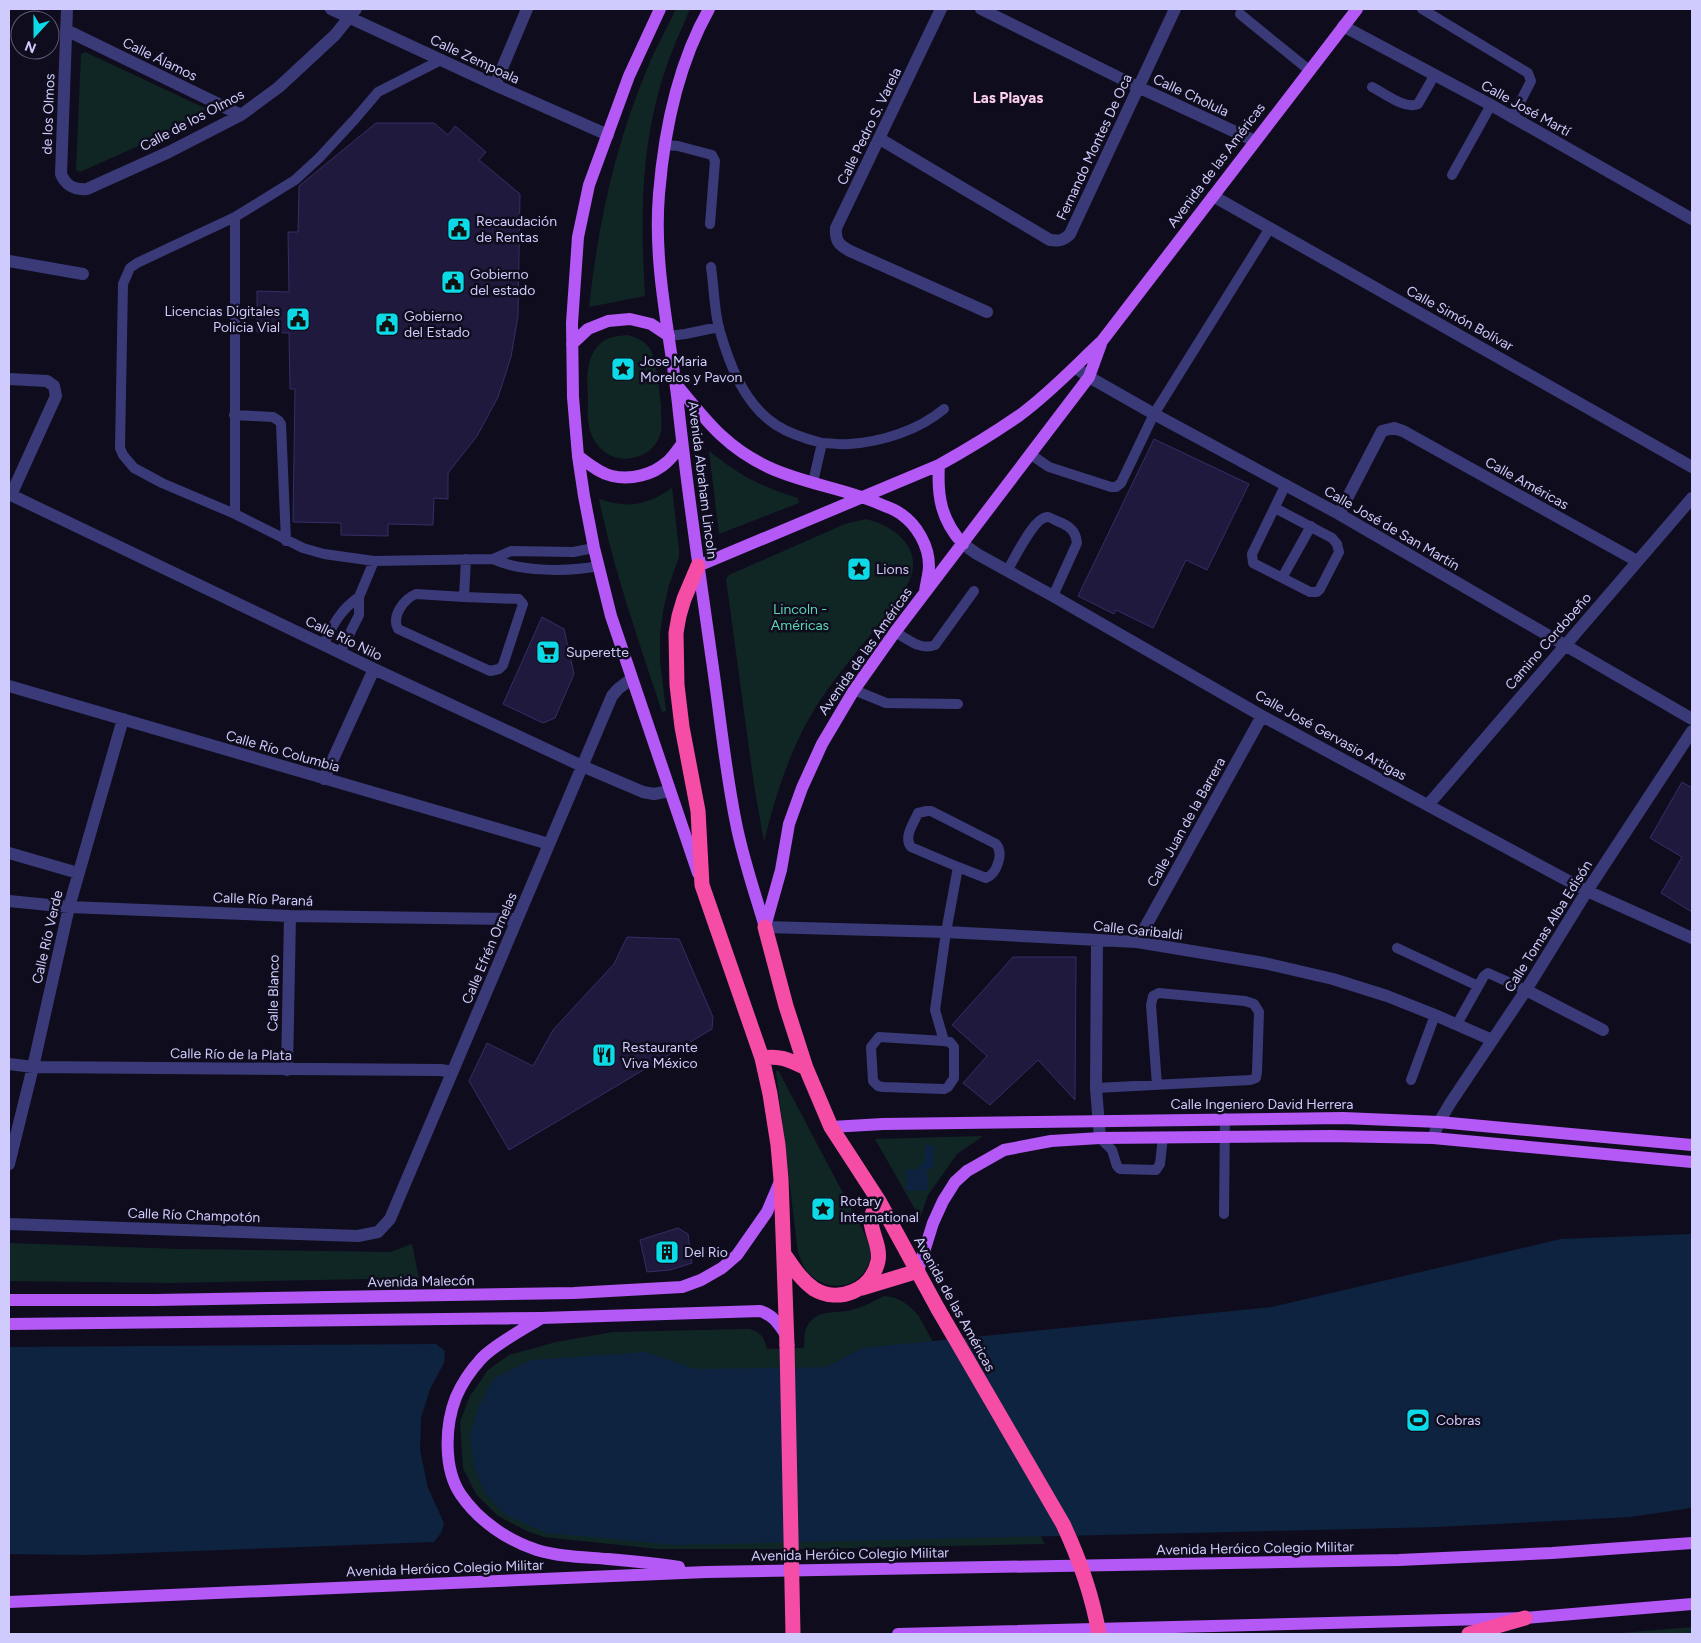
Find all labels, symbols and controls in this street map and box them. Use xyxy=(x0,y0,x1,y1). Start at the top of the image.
north arrow xyxy=(10,10,60,60)
street label: Calle Zempoala xyxy=(427,31,522,88)
street label: Calle Álamos xyxy=(120,34,200,85)
text: N xyxy=(22,37,39,57)
street label: Calle Pedro S. Varela xyxy=(834,65,905,188)
street label: Calle Cholula xyxy=(1150,70,1231,120)
street label: Fernando Montes De Oca xyxy=(1053,71,1136,223)
street label: de los Olmos xyxy=(39,73,58,155)
street label: Calle José Martí xyxy=(1478,77,1574,140)
street label: Calle de los Olmos xyxy=(137,86,247,155)
district label: Las Playas xyxy=(973,89,1043,107)
street label: Avenida de las Américas xyxy=(1164,100,1269,231)
place label: Recaudación de Rentas xyxy=(476,213,557,246)
public building icon: Recaudación de Rentas xyxy=(446,216,472,242)
place label: Gobierno del estado xyxy=(470,266,535,299)
public building icon: Gobierno del estado xyxy=(440,269,466,295)
street label: Calle Simón Bolívar xyxy=(1403,282,1516,355)
place label: Licencias Digitales Policia Vial xyxy=(165,303,280,336)
public building icon: Licencias Digitales Policia Vial xyxy=(285,306,311,332)
place label: Gobierno del Estado xyxy=(404,308,470,341)
public building icon: Gobierno del Estado xyxy=(374,311,400,337)
place label: Jose Maria Morelos y Pavon xyxy=(640,353,743,386)
place icon: Jose Maria Morelos y Pavon xyxy=(610,356,636,382)
street label: Avenida Abraham Lincoln xyxy=(684,400,721,560)
street label: Calle Américas xyxy=(1482,454,1571,513)
street label: Calle José de San Martín xyxy=(1321,483,1463,574)
place icon: Lions xyxy=(846,556,872,582)
place label: Lions xyxy=(876,561,909,578)
street label: Avenida de las Américas xyxy=(815,584,916,718)
street label: Camino Cordobeño xyxy=(1502,589,1595,693)
park label: Lincoln - Américas xyxy=(771,601,829,634)
street label: Calle Río Nilo xyxy=(303,613,385,664)
supermarket icon: Superette xyxy=(535,639,561,665)
place label: Superette xyxy=(566,644,629,661)
street label: Calle José Gervasio Artigas xyxy=(1252,687,1410,784)
street label: Calle Río Columbia xyxy=(224,727,342,776)
street label: Calle Juan de la Barrera xyxy=(1144,754,1229,890)
street label: Calle Tomas Alba Edisón xyxy=(1501,857,1596,995)
street label: Calle Río Verde xyxy=(28,888,67,986)
street label: Calle Río Paraná xyxy=(213,889,313,910)
street label: Calle Efrén Ornelas xyxy=(458,890,521,1006)
street label: Calle Garibaldi xyxy=(1092,917,1184,944)
street label: Calle Blanco xyxy=(264,954,283,1032)
place label: Restaurante Viva México xyxy=(622,1039,698,1072)
restaurant icon: Restaurante Viva México xyxy=(591,1042,617,1068)
street label: Calle Río de la Plata xyxy=(170,1045,292,1064)
street label: Calle Ingeniero David Herrera xyxy=(1171,1096,1353,1113)
place label: Rotary International xyxy=(840,1193,919,1226)
place icon: Rotary International xyxy=(810,1196,836,1222)
street label: Calle Río Champotón xyxy=(127,1205,261,1226)
street label: Avenida de las Américas xyxy=(910,1234,999,1375)
building icon: Del Rio xyxy=(654,1239,680,1265)
place label: Del Rio xyxy=(684,1244,728,1261)
street label: Avenida Malecón xyxy=(367,1272,475,1291)
sports icon: Cobras xyxy=(1405,1407,1431,1433)
place label: Cobras xyxy=(1436,1412,1481,1429)
street label: Avenida Heróico Colegio Militar xyxy=(1156,1538,1354,1559)
street label: Avenida Heróico Colegio Militar xyxy=(751,1544,949,1565)
street label: Avenida Heróico Colegio Militar xyxy=(346,1557,544,1580)

